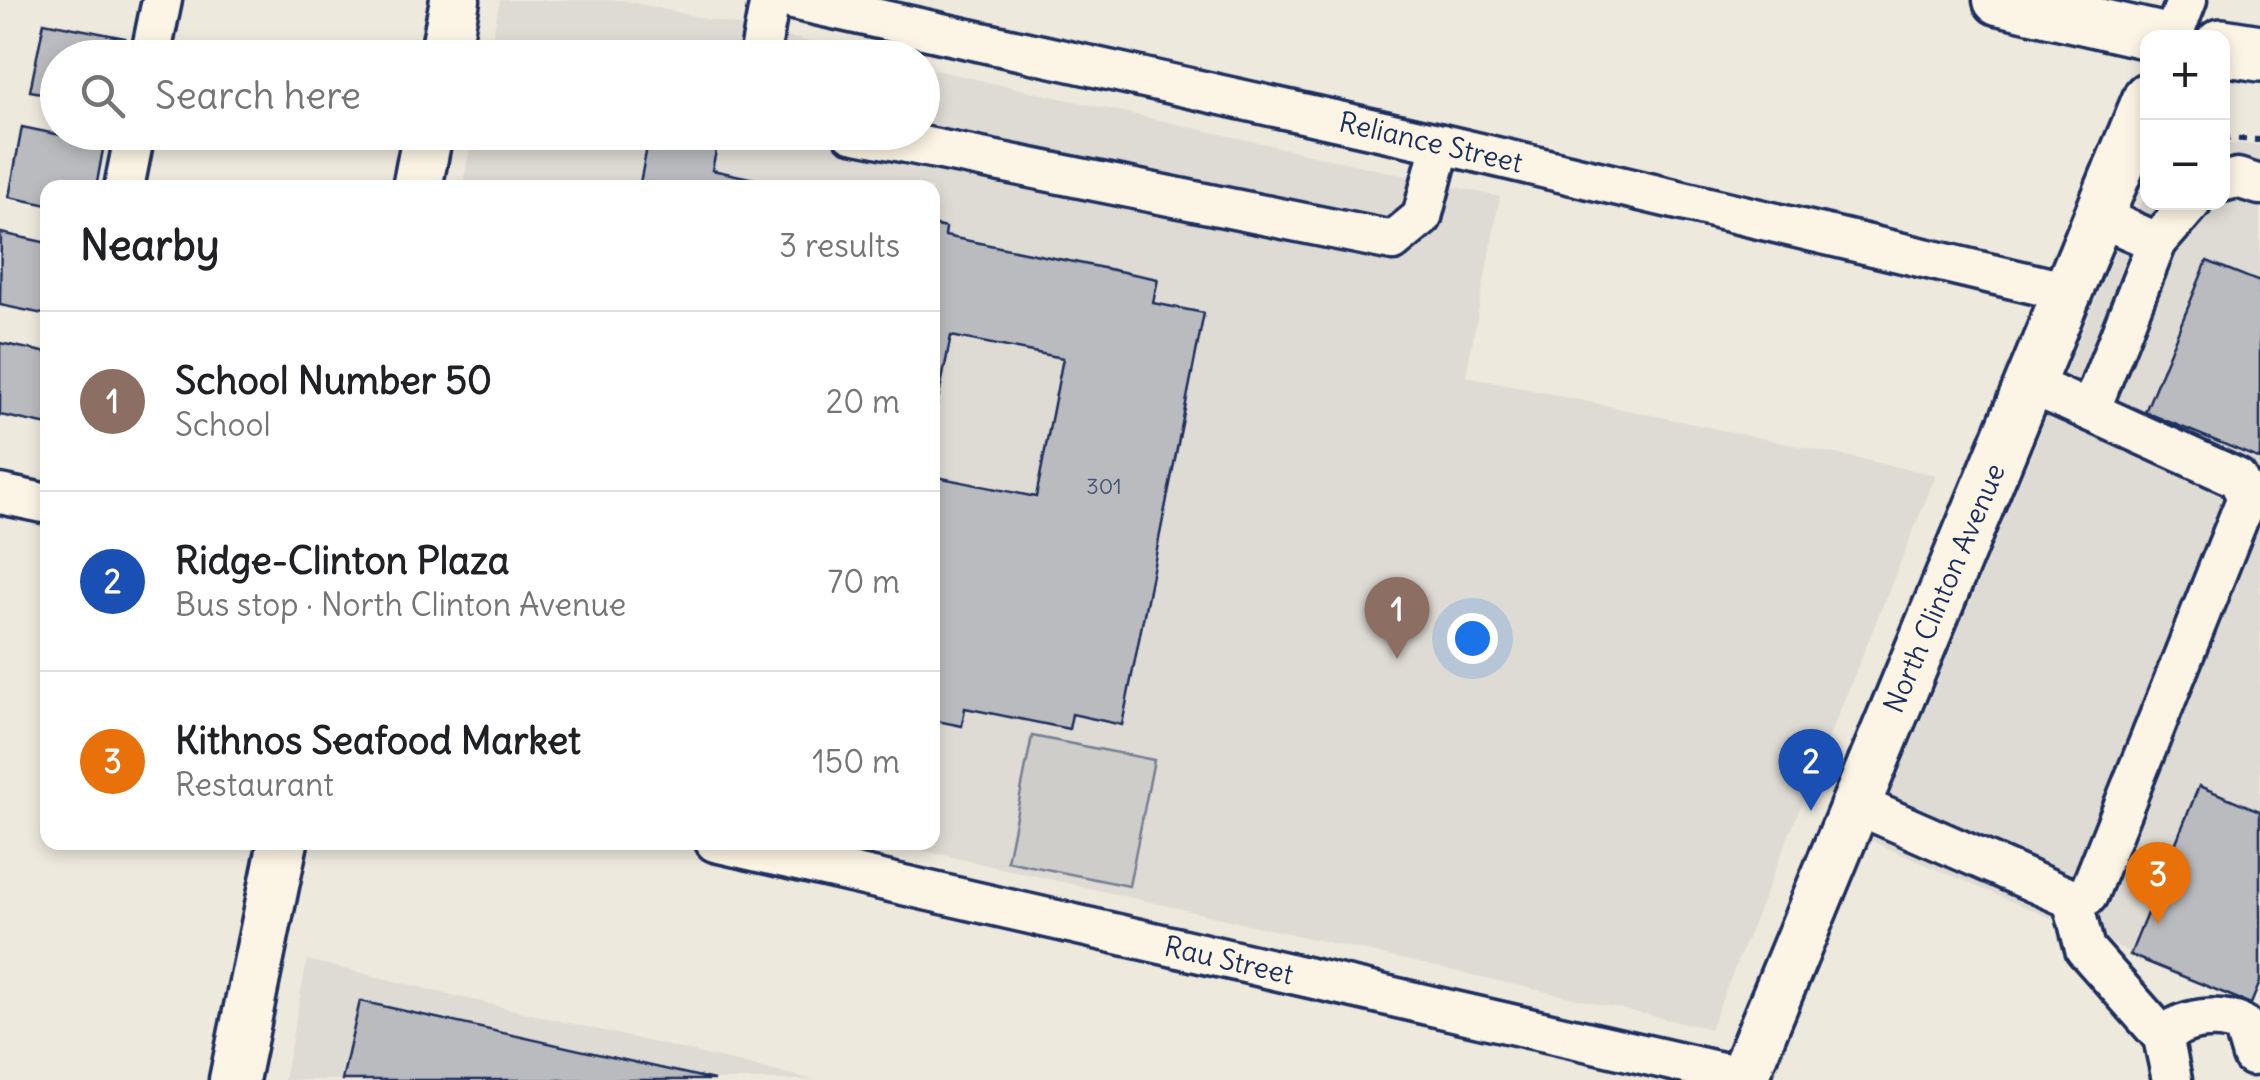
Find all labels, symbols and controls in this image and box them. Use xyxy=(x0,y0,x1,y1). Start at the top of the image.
map controls xyxy=(2140,30,2230,210)
button: + xyxy=(2140,30,2230,120)
search box xyxy=(40,40,940,150)
icon: search xyxy=(75,68,130,123)
text: Search here xyxy=(155,72,361,119)
street label: Reliance Street xyxy=(1336,103,1526,181)
button: − xyxy=(2140,120,2230,210)
text: Nearby xyxy=(80,219,219,271)
text: 3 results xyxy=(779,225,900,266)
text: School Number 50 xyxy=(175,357,492,404)
text: 1 xyxy=(106,381,119,422)
text: 20 m xyxy=(826,381,900,422)
text: School xyxy=(175,404,271,445)
street label: North Clinton Avenue xyxy=(1875,458,2013,718)
house number: 301 xyxy=(1086,472,1122,500)
text: Ridge-Clinton Plaza xyxy=(175,537,510,584)
text: 2 xyxy=(104,561,121,602)
text: 70 m xyxy=(828,561,900,602)
pin: 1 xyxy=(1364,576,1430,659)
text: Bus stop · North Clinton Avenue xyxy=(175,584,626,625)
your location xyxy=(1447,613,1498,664)
text: Kithnos Seafood Market xyxy=(175,717,581,764)
pin: 2 xyxy=(1778,728,1844,811)
text: 3 xyxy=(103,741,122,782)
text: 150 m xyxy=(812,741,900,782)
text: Restaurant xyxy=(175,764,334,805)
pin: 3 xyxy=(2126,842,2190,924)
street label: Rau Street xyxy=(1161,928,1297,992)

